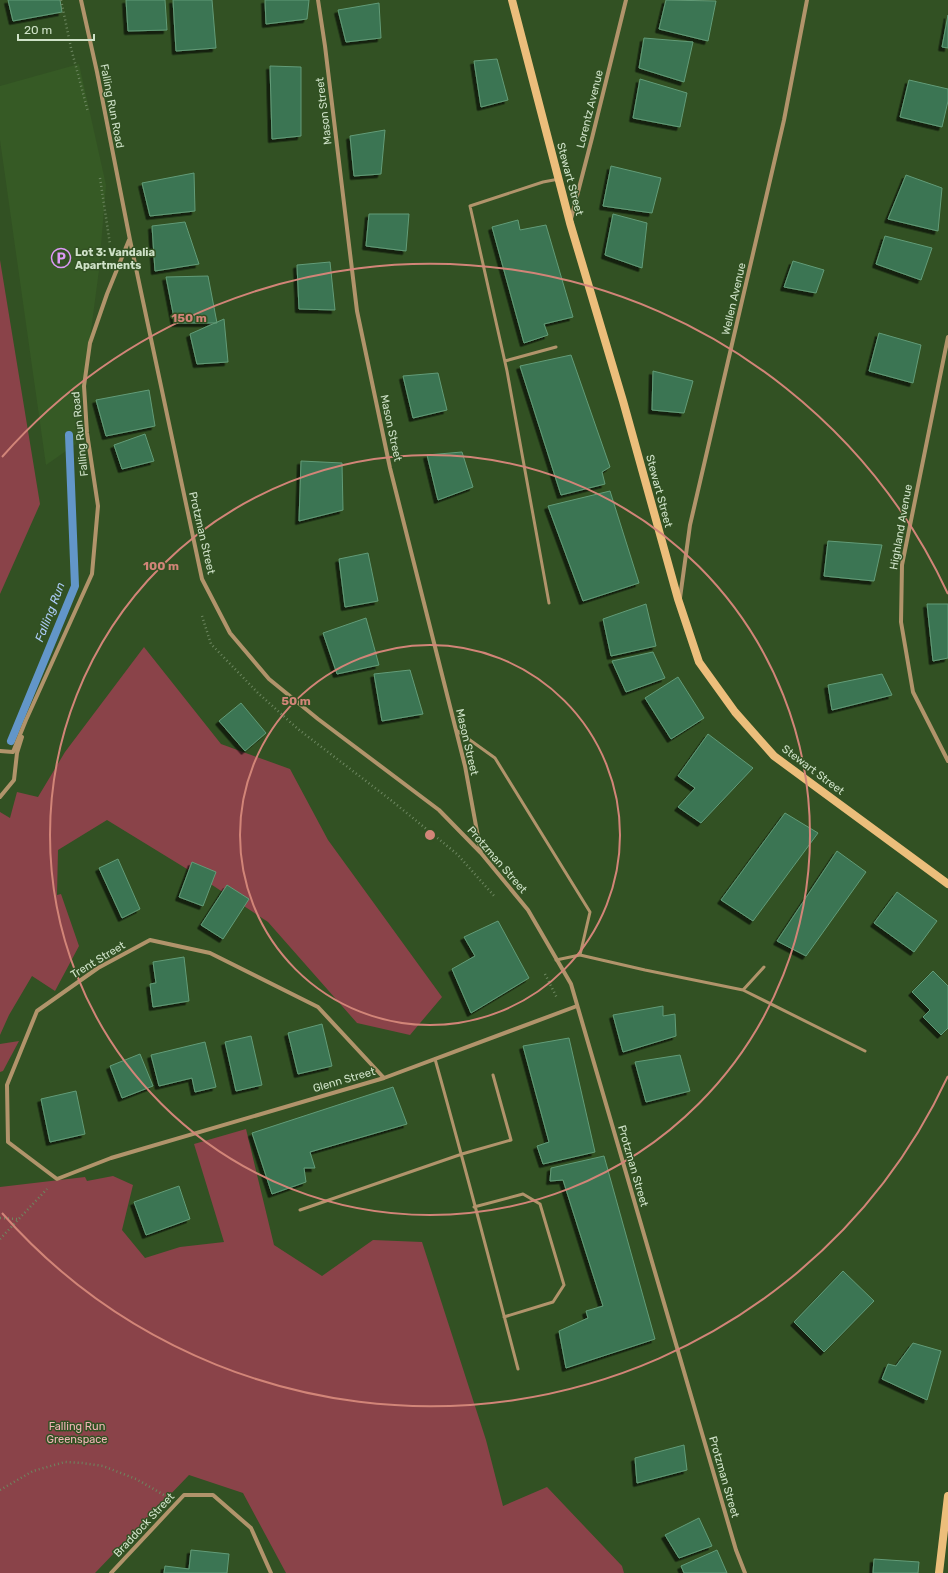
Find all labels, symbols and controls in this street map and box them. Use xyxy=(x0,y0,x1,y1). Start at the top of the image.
scale bar xyxy=(18,16,94,42)
text: 20 m xyxy=(24,23,52,37)
street label: Falling Run Road xyxy=(97,63,127,149)
street label: Lorentz Avenue xyxy=(574,69,606,149)
street label: Mason Street xyxy=(313,76,335,145)
street label: Stewart Street xyxy=(554,141,586,218)
place label: Lot 3: Vandalia Apartments xyxy=(75,246,155,272)
parking icon: Lot 3: Vandalia Apartments xyxy=(50,247,72,269)
street label: Wellen Avenue xyxy=(719,262,749,336)
text: 150 m xyxy=(171,311,207,325)
street label: Falling Run Road xyxy=(69,391,91,477)
street label: Mason Street xyxy=(378,393,405,463)
street label: Stewart Street xyxy=(643,453,675,530)
street label: Highland Avenue xyxy=(887,483,915,571)
street label: Protzman Street xyxy=(186,490,218,576)
text: 100 m xyxy=(143,559,179,573)
water label: Falling Run xyxy=(32,580,68,644)
text: 50 m xyxy=(281,694,311,708)
street label: Mason Street xyxy=(453,707,481,777)
street label: Stewart Street xyxy=(779,742,847,798)
street label: Protzman Street xyxy=(464,824,530,897)
centre of rings xyxy=(423,828,437,842)
street label: Trent Street xyxy=(68,938,128,981)
street label: Glenn Street xyxy=(311,1065,377,1095)
street label: Protzman Street xyxy=(615,1124,651,1209)
park label: Falling Run Greenspace xyxy=(46,1420,108,1446)
street label: Protzman Street xyxy=(706,1435,742,1520)
street label: Braddock Street xyxy=(111,1490,178,1560)

